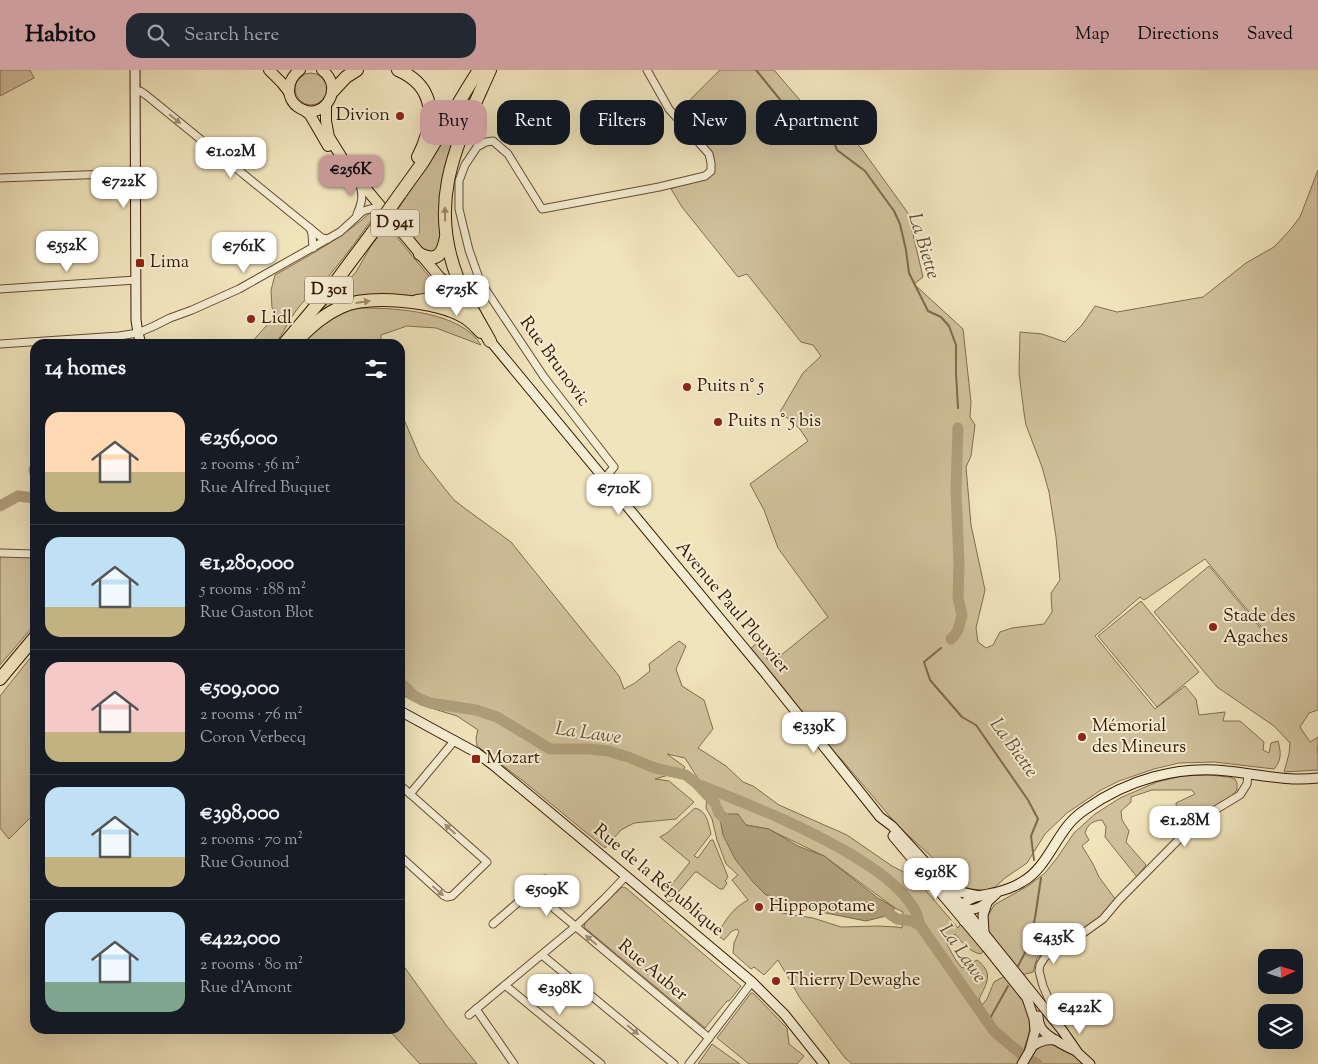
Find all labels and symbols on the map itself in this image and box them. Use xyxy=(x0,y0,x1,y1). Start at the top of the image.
place label: Divion xyxy=(336,103,390,129)
marker: Divion xyxy=(394,110,406,122)
one-way arrow xyxy=(168,113,181,124)
pin: €1.02M xyxy=(190,136,272,179)
pin: €256K xyxy=(316,154,386,197)
pin: €722K xyxy=(89,166,159,209)
one-way arrow xyxy=(441,206,449,222)
road number: D 941 xyxy=(371,210,419,237)
water label: La Biette xyxy=(900,210,946,283)
pin: €552K xyxy=(32,230,102,273)
pin: €761K xyxy=(209,232,279,274)
place label: Lima xyxy=(150,250,189,276)
marker: Lima xyxy=(134,257,146,269)
pin: €725K xyxy=(422,274,492,317)
road number: D 301 xyxy=(305,276,353,304)
one-way arrow xyxy=(355,298,371,306)
place label: Lidl xyxy=(261,306,292,332)
street label: Rue Brunovic xyxy=(512,312,596,412)
marker: Lidl xyxy=(245,313,257,325)
place label: Puits n° 5 xyxy=(697,374,764,400)
marker: Puits n° 5 xyxy=(681,381,693,393)
place label: Puits n° 5 bis xyxy=(728,409,821,435)
marker: Puits n° 5 bis xyxy=(712,416,724,428)
pin: €710K xyxy=(584,474,654,516)
street label: Avenue Paul Plouvier xyxy=(669,536,795,680)
place label: Stade des Agaches xyxy=(1223,604,1296,651)
marker: Stade des Agaches xyxy=(1207,621,1219,633)
pin: €339K xyxy=(779,712,849,754)
water label: La Biette xyxy=(982,713,1044,784)
place label: Mémorial des Mineurs xyxy=(1092,714,1186,761)
water label: La Lawe xyxy=(553,716,623,752)
marker: Mémorial des Mineurs xyxy=(1076,731,1088,743)
place label: Mozart xyxy=(486,746,540,772)
marker: Mozart xyxy=(470,753,482,765)
pin: €1.28M xyxy=(1144,806,1226,848)
street label: Rue de la République xyxy=(587,818,729,944)
one-way arrow xyxy=(445,823,457,835)
pin: €918K xyxy=(901,858,971,900)
pin: €509K xyxy=(512,874,582,917)
one-way arrow xyxy=(431,885,444,896)
place label: Hippopotame xyxy=(769,894,875,920)
marker: Hippopotame xyxy=(753,901,765,913)
water label: La Lawe xyxy=(932,919,992,989)
pin: €435K xyxy=(1019,922,1089,965)
street label: Rue Auber xyxy=(611,934,693,1008)
one-way arrow xyxy=(585,935,598,946)
north arrow xyxy=(1258,949,1302,994)
place label: Thierry Dewaghe xyxy=(786,968,920,994)
pin: €398K xyxy=(525,974,595,1016)
marker: Thierry Dewaghe xyxy=(770,975,782,987)
pin: €422K xyxy=(1045,992,1115,1035)
one-way arrow xyxy=(627,1025,640,1036)

